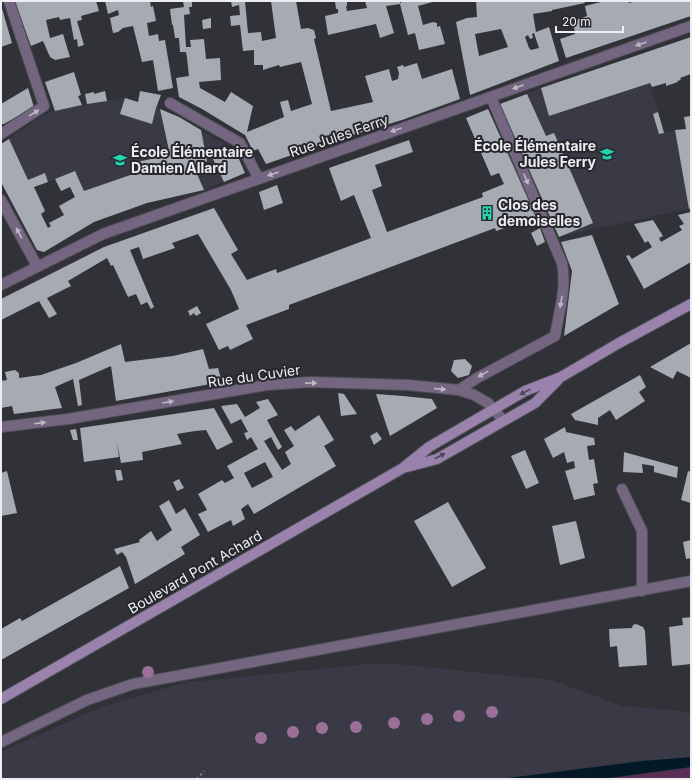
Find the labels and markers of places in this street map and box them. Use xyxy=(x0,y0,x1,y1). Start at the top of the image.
place label: École Élémentaire Jules Ferry xyxy=(474,136,597,170)
place label: École Élémentaire Damien Allard xyxy=(131,142,253,176)
school or university icon: École Élémentaire Jules Ferry xyxy=(599,146,615,162)
school or university icon: École Élémentaire Damien Allard xyxy=(112,152,128,168)
place label: Clos des demoiselles xyxy=(498,196,580,229)
building icon: Clos des demoiselles xyxy=(479,205,495,221)

